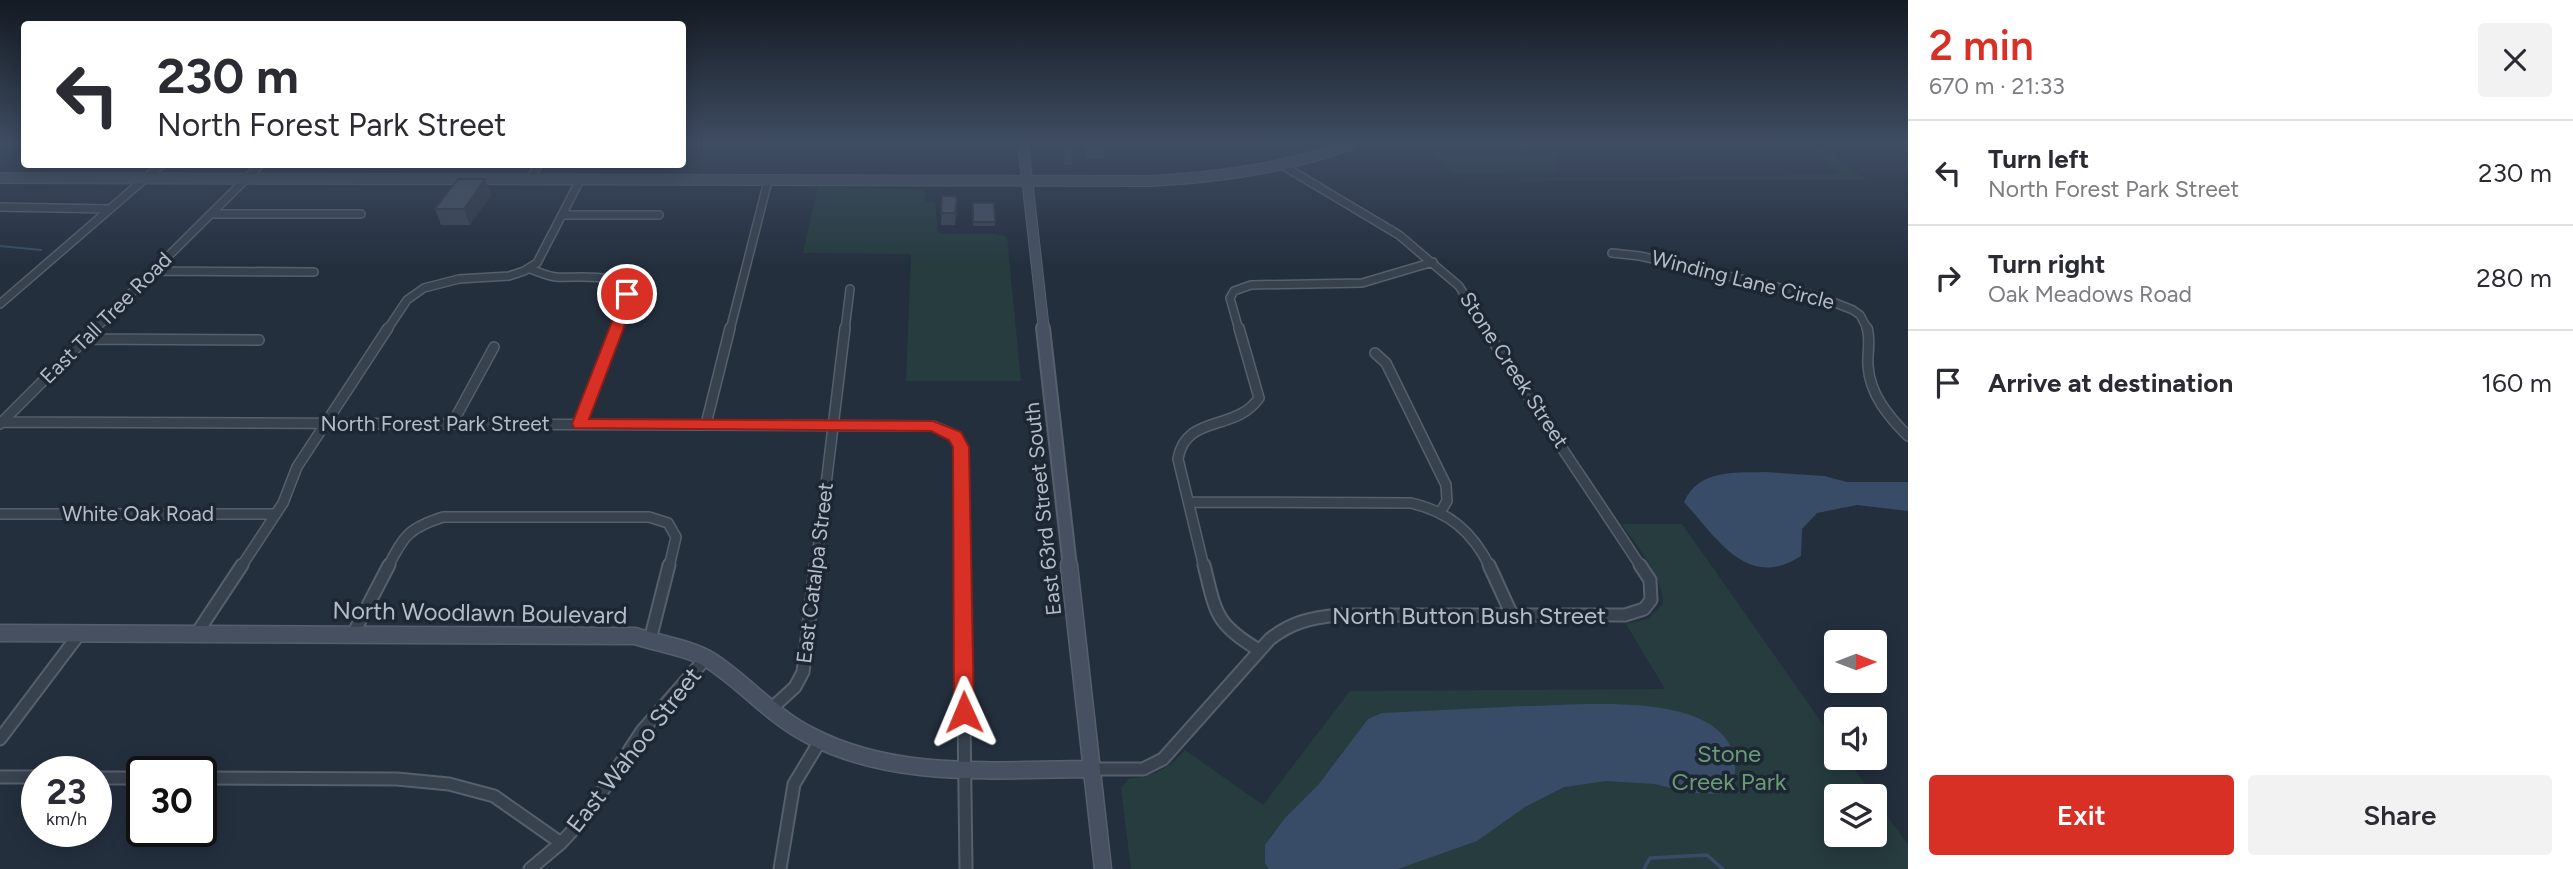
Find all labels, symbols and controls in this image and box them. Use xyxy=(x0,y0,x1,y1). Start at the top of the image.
text: 2 min xyxy=(1929,20,2034,71)
button: close xyxy=(2478,23,2552,97)
text: 230 m xyxy=(157,46,299,105)
icon: left xyxy=(42,49,133,140)
text: 670 m · 21:33 xyxy=(1929,72,2065,100)
text: North Forest Park Street xyxy=(157,106,506,144)
text: Turn left xyxy=(1988,143,2089,175)
icon: left xyxy=(1929,154,1967,192)
text: 230 m xyxy=(2478,157,2552,189)
text: North Forest Park Street xyxy=(1988,175,2239,203)
street label: Winding Lane Circle xyxy=(1649,245,1837,314)
street label: East Tall Tree Road xyxy=(35,247,177,389)
text: Turn right xyxy=(1988,248,2105,280)
icon: right xyxy=(1929,259,1967,297)
text: 280 m xyxy=(2476,262,2552,294)
pin xyxy=(597,264,657,324)
icon: arrive xyxy=(608,275,646,313)
text: Oak Meadows Road xyxy=(1988,280,2192,308)
street label: Stone Creek Street xyxy=(1455,287,1574,452)
icon: arrive xyxy=(1929,364,1967,402)
text: Arrive at destination xyxy=(1988,367,2233,399)
text: 160 m xyxy=(2481,367,2552,399)
street label: East 63rd Street South xyxy=(1019,401,1066,617)
street label: North Forest Park Street xyxy=(320,411,550,436)
street label: East Catalpa Street xyxy=(791,481,838,665)
street label: White Oak Road xyxy=(62,501,214,526)
street label: North Woodlawn Boulevard xyxy=(332,595,628,630)
street label: North Button Bush Street xyxy=(1332,601,1606,630)
north arrow xyxy=(1824,630,1886,693)
map controls xyxy=(1824,630,1887,847)
street label: East Wahoo Street xyxy=(560,661,707,838)
position arrow xyxy=(927,675,1001,749)
button: sound xyxy=(1824,707,1887,770)
park label: Stone Creek Park xyxy=(1672,739,1787,796)
speed limit sign: 30 xyxy=(126,756,217,847)
text: 23 xyxy=(47,771,86,813)
button: Exit xyxy=(1929,775,2234,855)
button: Share xyxy=(2248,775,2552,855)
button: layers xyxy=(1824,784,1887,847)
text: km/h xyxy=(46,808,87,830)

